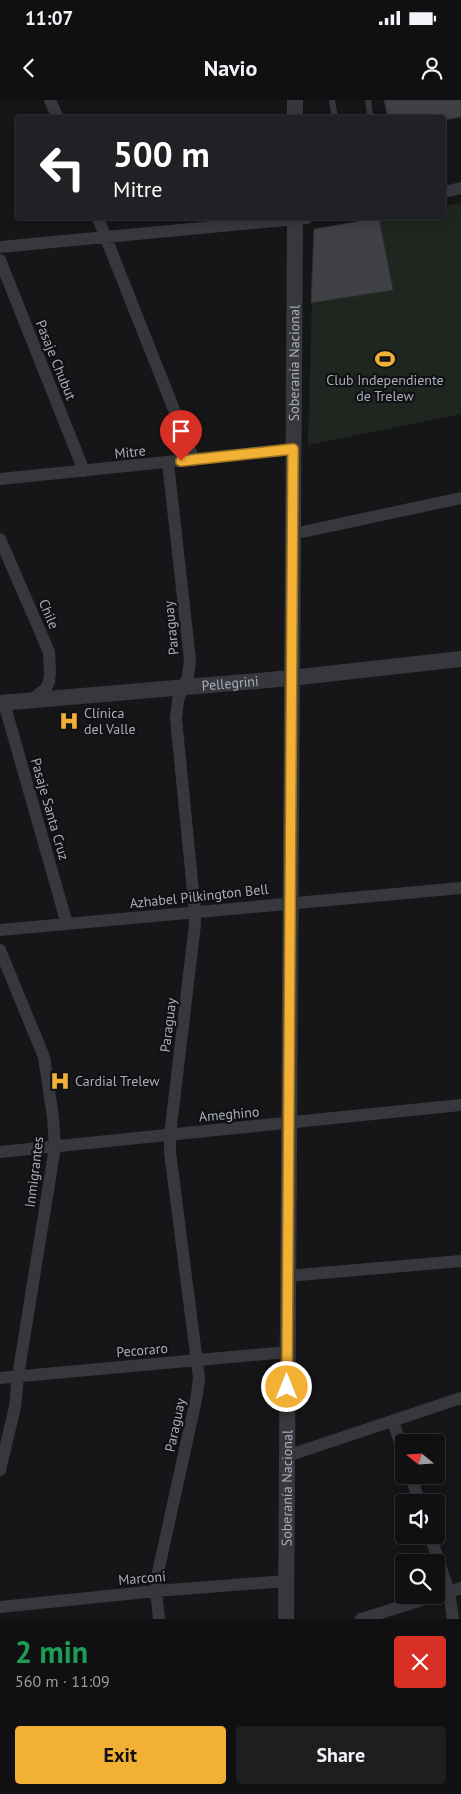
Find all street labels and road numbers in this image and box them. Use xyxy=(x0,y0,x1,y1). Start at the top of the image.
street label: Soberanía Nacional xyxy=(285,305,303,421)
street label: Pasaje Chubut xyxy=(32,317,80,403)
street label: Mitre xyxy=(113,441,147,463)
street label: Chile xyxy=(35,596,63,632)
street label: Paraguay xyxy=(159,599,183,656)
street label: Pellegrini xyxy=(201,672,259,695)
street label: Pasaje Santa Cruz xyxy=(27,756,73,862)
street label: Azhabel Pilkington Bell xyxy=(129,880,269,912)
street label: Paraguay xyxy=(156,996,180,1053)
street label: Ameghino xyxy=(198,1102,260,1126)
street label: Inmigrantes xyxy=(21,1135,47,1209)
street label: Pecoraro xyxy=(115,1339,169,1361)
street label: Paraguay xyxy=(161,1396,190,1454)
street label: Soberanía Nacional xyxy=(277,1430,296,1546)
street label: Marconi xyxy=(117,1567,167,1589)

